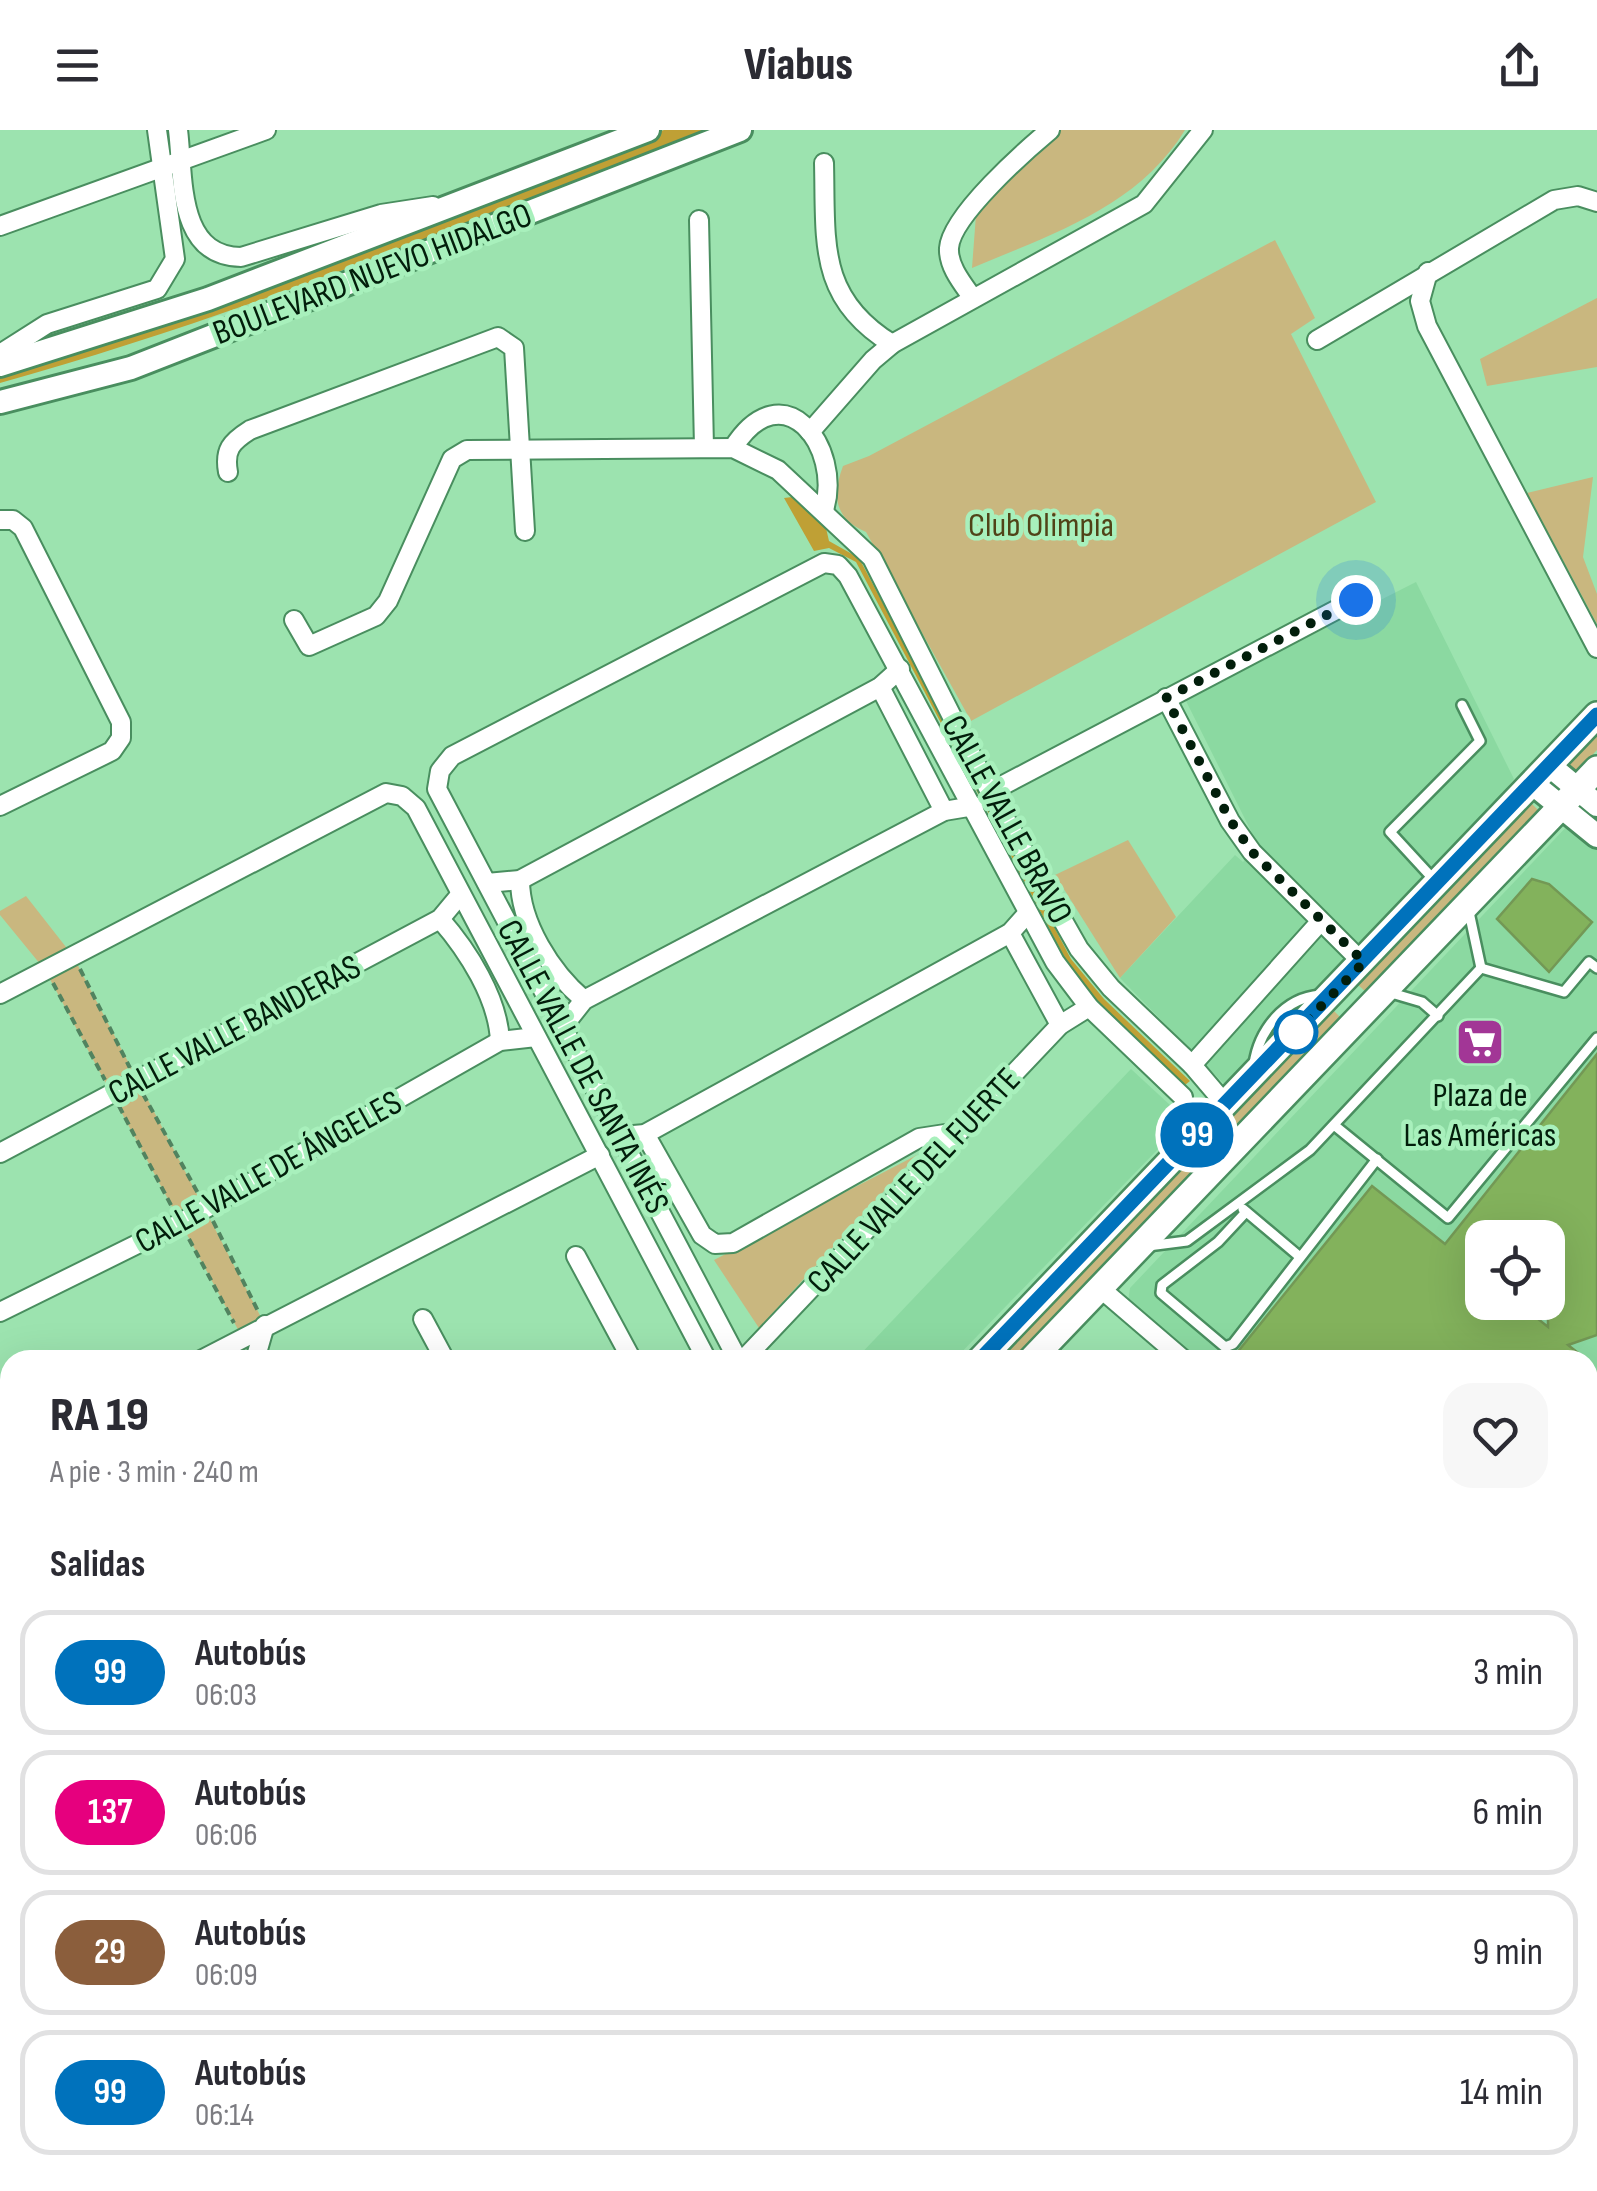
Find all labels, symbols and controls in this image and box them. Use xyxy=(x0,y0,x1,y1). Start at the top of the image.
icon: menu xyxy=(50,38,105,93)
text: Viabus xyxy=(744,38,853,93)
icon: share xyxy=(1492,38,1547,93)
street label: BOULEVARD NUEVO HIDALGO xyxy=(207,194,538,355)
park label: Club Olimpia xyxy=(968,504,1114,547)
your location xyxy=(1331,575,1381,625)
street label: CALLE VALLE BRAVO xyxy=(932,708,1082,931)
street label: CALLE VALLE DE SANTA INÉS xyxy=(487,913,678,1221)
street label: CALLE VALLE BANDERAS xyxy=(101,946,368,1115)
unlabelled marker xyxy=(1275,1011,1317,1053)
supermarket icon: Plaza de Las Américas xyxy=(1454,1016,1506,1068)
street label: CALLE VALLE DEL FUERTE xyxy=(798,1059,1030,1303)
place label: Plaza de Las Américas xyxy=(1404,1074,1556,1157)
street label: CALLE VALLE DE ÁNGELES xyxy=(128,1081,409,1263)
line badge: 99 xyxy=(1152,1102,1242,1168)
text: 99 xyxy=(1180,1114,1214,1157)
map controls xyxy=(1465,1220,1565,1320)
button: locate xyxy=(1465,1220,1565,1320)
button: heart xyxy=(1443,1383,1548,1488)
text: RA 19 xyxy=(50,1387,149,1444)
text: A pie · 3 min · 240 m xyxy=(50,1453,259,1492)
text: Salidas xyxy=(50,1542,145,1587)
text: Autobús xyxy=(195,1631,306,1676)
text: 3 min xyxy=(1473,1650,1543,1695)
text: 99 xyxy=(93,1651,127,1694)
text: 06:03 xyxy=(195,1676,257,1715)
text: Autobús xyxy=(195,1771,306,1816)
text: 6 min xyxy=(1473,1790,1543,1835)
text: 137 xyxy=(88,1791,132,1834)
text: 06:06 xyxy=(195,1816,258,1855)
text: Autobús xyxy=(195,1911,306,1956)
text: 9 min xyxy=(1472,1930,1543,1975)
text: 29 xyxy=(94,1931,126,1974)
text: 06:09 xyxy=(195,1956,258,1995)
text: Autobús xyxy=(195,2051,306,2096)
text: 14 min xyxy=(1460,2070,1543,2115)
text: 99 xyxy=(93,2071,127,2114)
text: 06:14 xyxy=(195,2096,254,2135)

